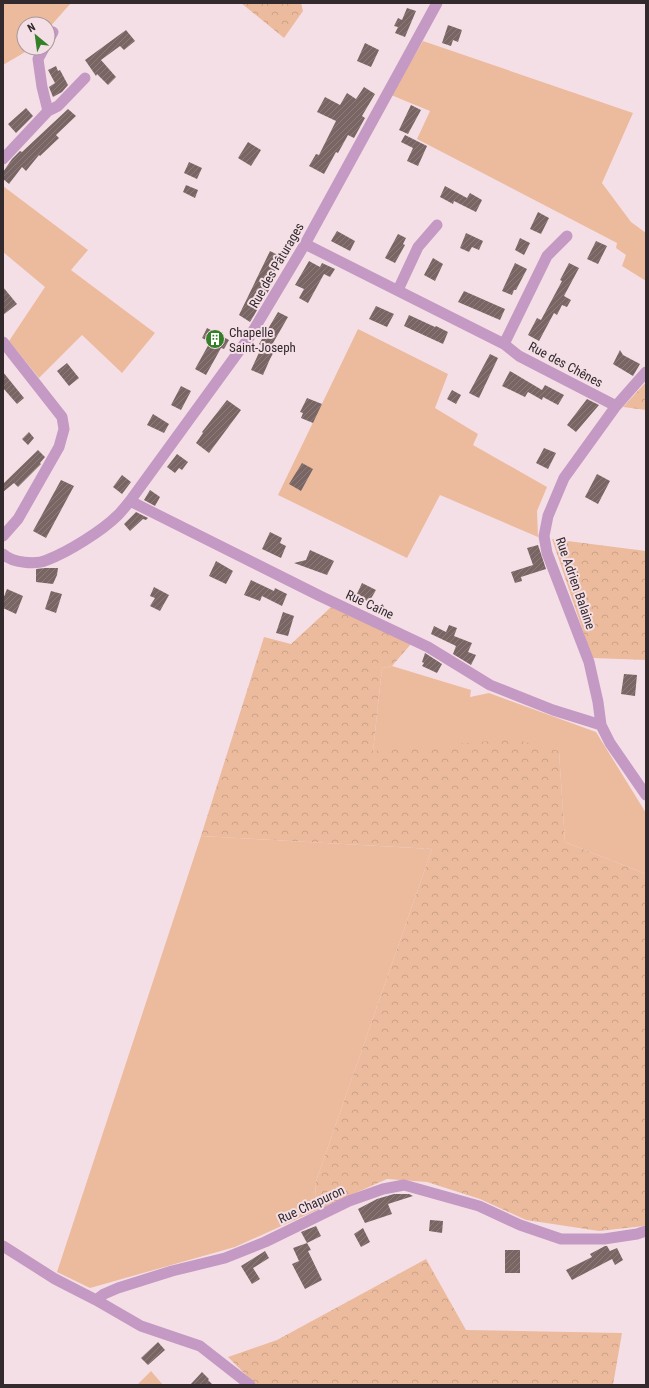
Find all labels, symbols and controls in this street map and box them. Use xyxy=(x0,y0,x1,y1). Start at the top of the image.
north arrow xyxy=(16,16,56,56)
text: N xyxy=(25,20,38,35)
street label: Rue des Pâturages xyxy=(246,220,307,310)
place label: Chapelle Saint-Joseph xyxy=(229,325,296,355)
building icon: Chapelle Saint-Joseph xyxy=(204,328,226,350)
street label: Rue des Chênes xyxy=(526,339,605,390)
street label: Rue Adrien Balaine xyxy=(553,535,598,631)
street label: Rue Caîne xyxy=(343,587,396,622)
street label: Rue Chapuron xyxy=(276,1183,347,1226)

